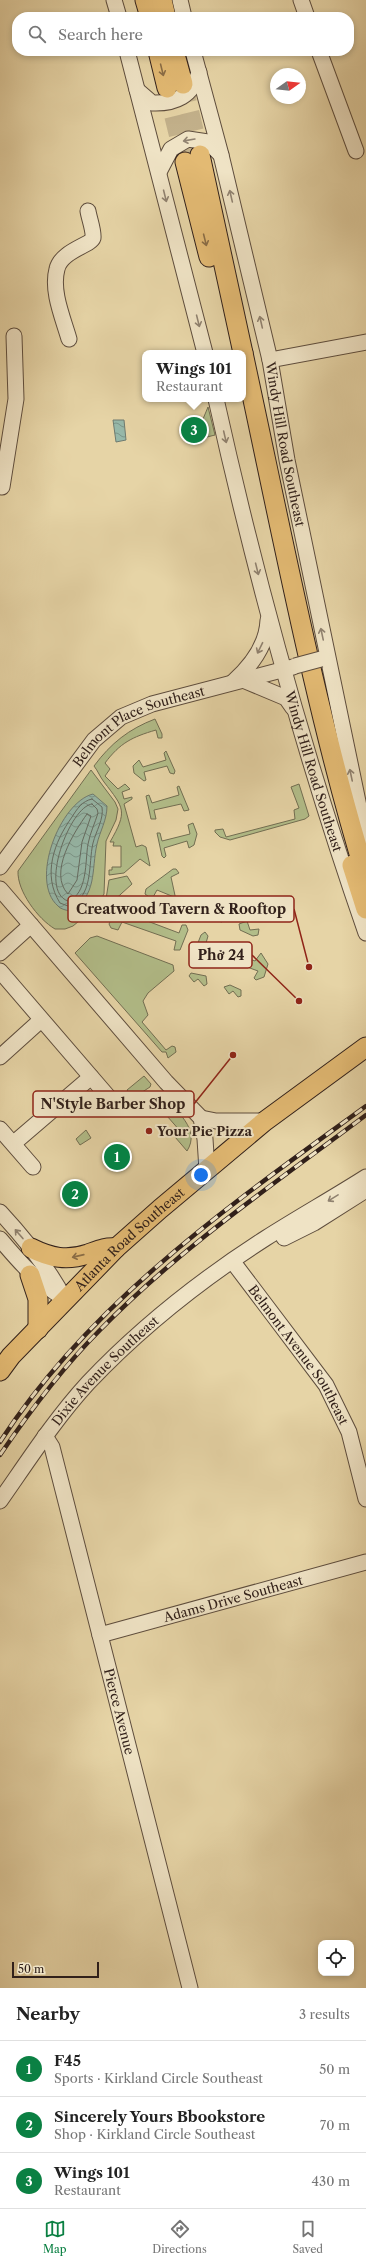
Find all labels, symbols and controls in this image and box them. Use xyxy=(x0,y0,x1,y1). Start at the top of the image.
search box xyxy=(12,12,354,56)
icon: search xyxy=(26,23,48,45)
text: Search here xyxy=(58,25,143,44)
one-way arrow xyxy=(159,63,167,76)
north arrow xyxy=(270,68,306,104)
one-way arrow xyxy=(182,137,195,145)
one-way arrow xyxy=(161,190,169,203)
one-way arrow xyxy=(226,190,234,203)
one-way arrow xyxy=(202,233,209,246)
one-way arrow xyxy=(195,315,202,328)
one-way arrow xyxy=(256,316,264,329)
popup xyxy=(142,350,246,402)
text: Wings 101 xyxy=(156,359,232,378)
street label: Windy Hill Road Southeast xyxy=(262,360,309,528)
text: Restaurant xyxy=(156,378,223,394)
pin: 3 xyxy=(181,415,207,445)
one-way arrow xyxy=(221,430,229,443)
one-way arrow xyxy=(254,562,262,575)
one-way arrow xyxy=(318,627,326,640)
one-way arrow xyxy=(256,642,263,654)
street label: Belmont Place Southeast xyxy=(69,682,207,770)
street label: Windy Hill Road Southeast xyxy=(282,688,346,854)
one-way arrow xyxy=(346,769,354,782)
callout: Creatwood Tavern & Rooftop xyxy=(68,896,294,922)
text: Creatwood Tavern & Rooftop xyxy=(76,900,286,918)
callout: Phở 24 xyxy=(189,942,252,968)
text: Phở 24 xyxy=(197,946,245,964)
callout: N'Style Barber Shop xyxy=(33,1091,194,1117)
text: N'Style Barber Shop xyxy=(40,1095,186,1113)
place label: Your Pie Pizza xyxy=(156,1123,252,1139)
marker: Your Pie Pizza xyxy=(144,1126,154,1136)
pin: 1 xyxy=(104,1142,130,1172)
your location xyxy=(191,1165,211,1185)
pin: 2 xyxy=(62,1179,88,1209)
street label: Atlanta Road Southeast xyxy=(70,1184,188,1295)
one-way arrow xyxy=(328,1194,339,1202)
one-way arrow xyxy=(15,1229,24,1239)
one-way arrow xyxy=(72,1253,85,1261)
street label: Belmont Avenue Southeast xyxy=(245,1282,352,1428)
street label: Dixie Avenue Southeast xyxy=(48,1312,162,1429)
street label: Adams Drive Southeast xyxy=(161,1572,305,1625)
street label: Pierce Avenue xyxy=(101,1667,138,1756)
map controls xyxy=(318,1940,354,1976)
button: locate xyxy=(318,1940,354,1976)
scale bar xyxy=(12,1960,99,1979)
text: 50 m xyxy=(18,1962,44,1976)
text: Nearby xyxy=(16,2004,80,2024)
text: 3 results xyxy=(299,2006,350,2022)
text: F45 xyxy=(54,2051,81,2070)
text: 1 xyxy=(26,2061,32,2077)
text: 50 m xyxy=(319,2061,350,2077)
text: Sports · Kirkland Circle Southeast xyxy=(54,2070,263,2086)
text: Sincerely Yours Bbookstore xyxy=(54,2107,265,2126)
text: 2 xyxy=(25,2117,33,2133)
text: 70 m xyxy=(320,2117,350,2133)
text: Shop · Kirkland Circle Southeast xyxy=(54,2126,255,2142)
text: Wings 101 xyxy=(54,2163,130,2182)
text: 3 xyxy=(25,2173,33,2189)
text: 430 m xyxy=(312,2173,350,2189)
text: Restaurant xyxy=(54,2182,121,2198)
tab: Map xyxy=(43,2218,67,2256)
tab: Directions xyxy=(152,2218,207,2256)
tab: Saved xyxy=(293,2218,323,2256)

